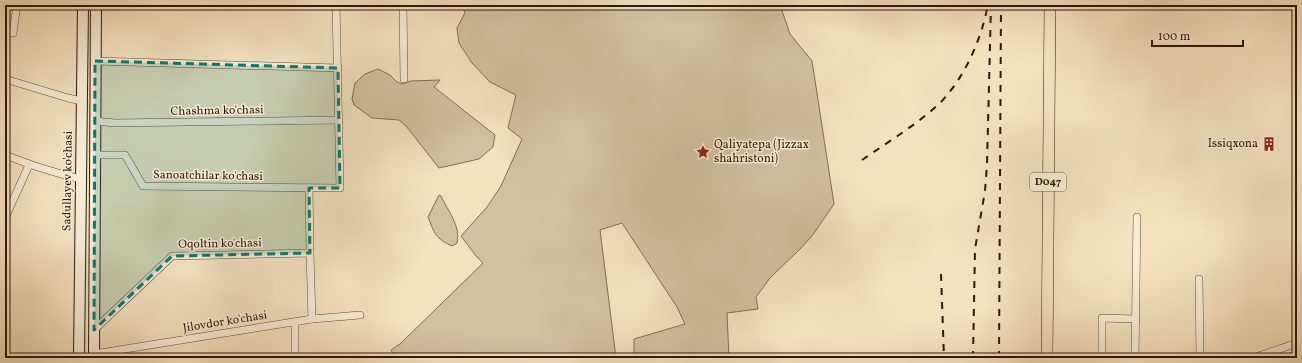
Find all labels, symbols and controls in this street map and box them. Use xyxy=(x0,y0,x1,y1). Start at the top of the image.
scale bar xyxy=(1152,22,1243,48)
text: 100 m xyxy=(1158,29,1191,45)
street label: Chashma ko'chasi xyxy=(170,102,264,120)
street label: Sadullayev ko'chasi xyxy=(59,130,77,231)
place label: Issiqxona xyxy=(1208,136,1258,152)
building icon: Issiqxona xyxy=(1261,136,1277,152)
place label: Qaliyatepa (Jizzax shahristoni) xyxy=(714,137,809,167)
place icon: Qaliyatepa (Jizzax shahristoni) xyxy=(695,144,711,160)
street label: Sanoatchilar ko'chasi xyxy=(153,167,263,185)
road number: D047 xyxy=(1030,173,1066,191)
street label: Oqoltin ko'chasi xyxy=(178,235,262,253)
street label: Jilovdor ko'chasi xyxy=(182,307,269,337)

